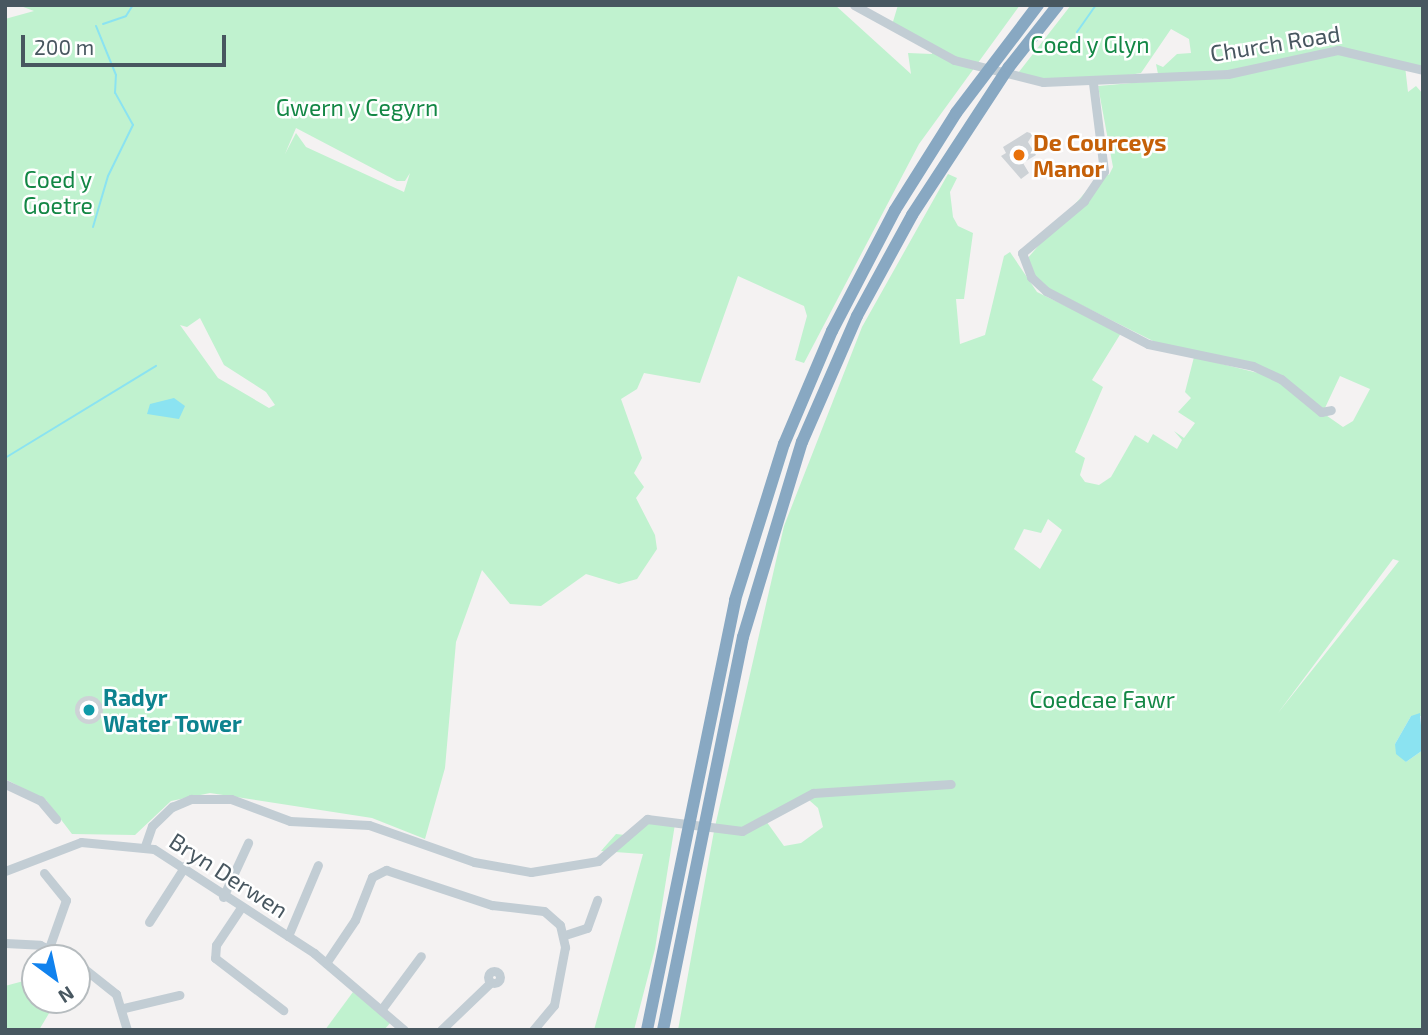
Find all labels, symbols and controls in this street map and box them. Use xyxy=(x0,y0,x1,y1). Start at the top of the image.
street label: Church Road xyxy=(1208,19,1342,67)
scale bar xyxy=(24,21,229,65)
park label: Coed y Glyn xyxy=(1030,30,1150,58)
text: 200 m xyxy=(34,34,94,59)
park label: Gwern y Cegyrn xyxy=(275,93,439,121)
place label: De Courceys Manor xyxy=(1033,128,1167,182)
marker: De Courceys Manor xyxy=(1011,147,1027,163)
park label: Coed y Goetre xyxy=(23,165,93,219)
place label: Radyr Water Tower xyxy=(103,683,243,737)
park label: Coedcae Fawr xyxy=(1029,685,1175,713)
marker: Radyr Water Tower xyxy=(81,702,97,718)
street label: Bryn Derwen xyxy=(165,827,293,923)
north arrow xyxy=(21,944,91,1014)
text: N xyxy=(55,982,79,1009)

